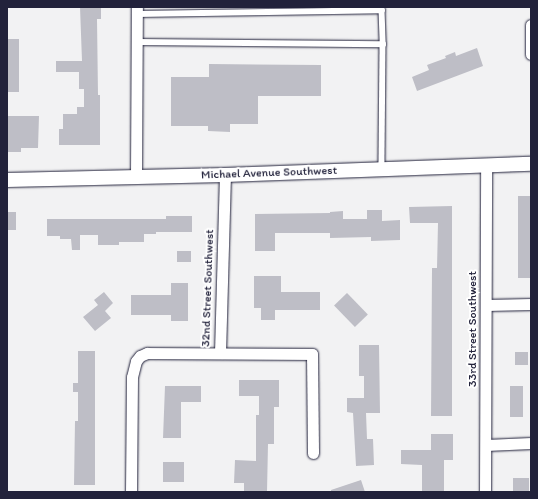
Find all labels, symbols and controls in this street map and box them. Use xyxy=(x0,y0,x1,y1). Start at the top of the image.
street label: Michael Avenue Southwest xyxy=(201,163,337,183)
street label: 32nd Street Southwest xyxy=(199,229,217,347)
street label: 33rd Street Southwest xyxy=(466,271,480,387)

